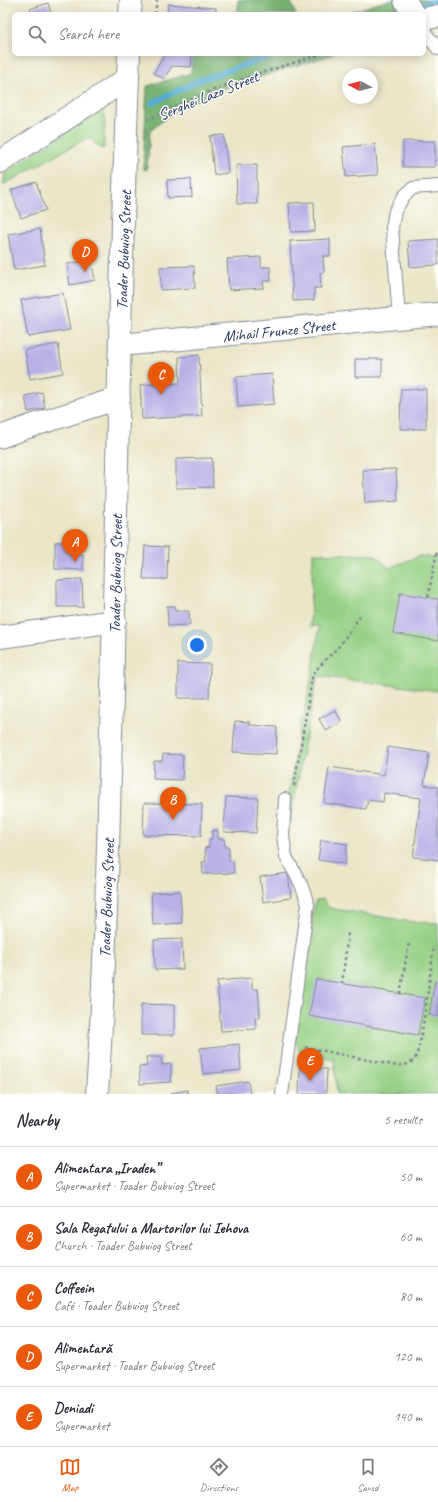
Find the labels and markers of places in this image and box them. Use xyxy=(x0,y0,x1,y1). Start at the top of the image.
pin: D xyxy=(72,239,98,272)
pin: C xyxy=(148,362,174,395)
pin: A xyxy=(62,529,88,562)
pin: B xyxy=(160,787,186,820)
pin: E xyxy=(297,1048,323,1081)

